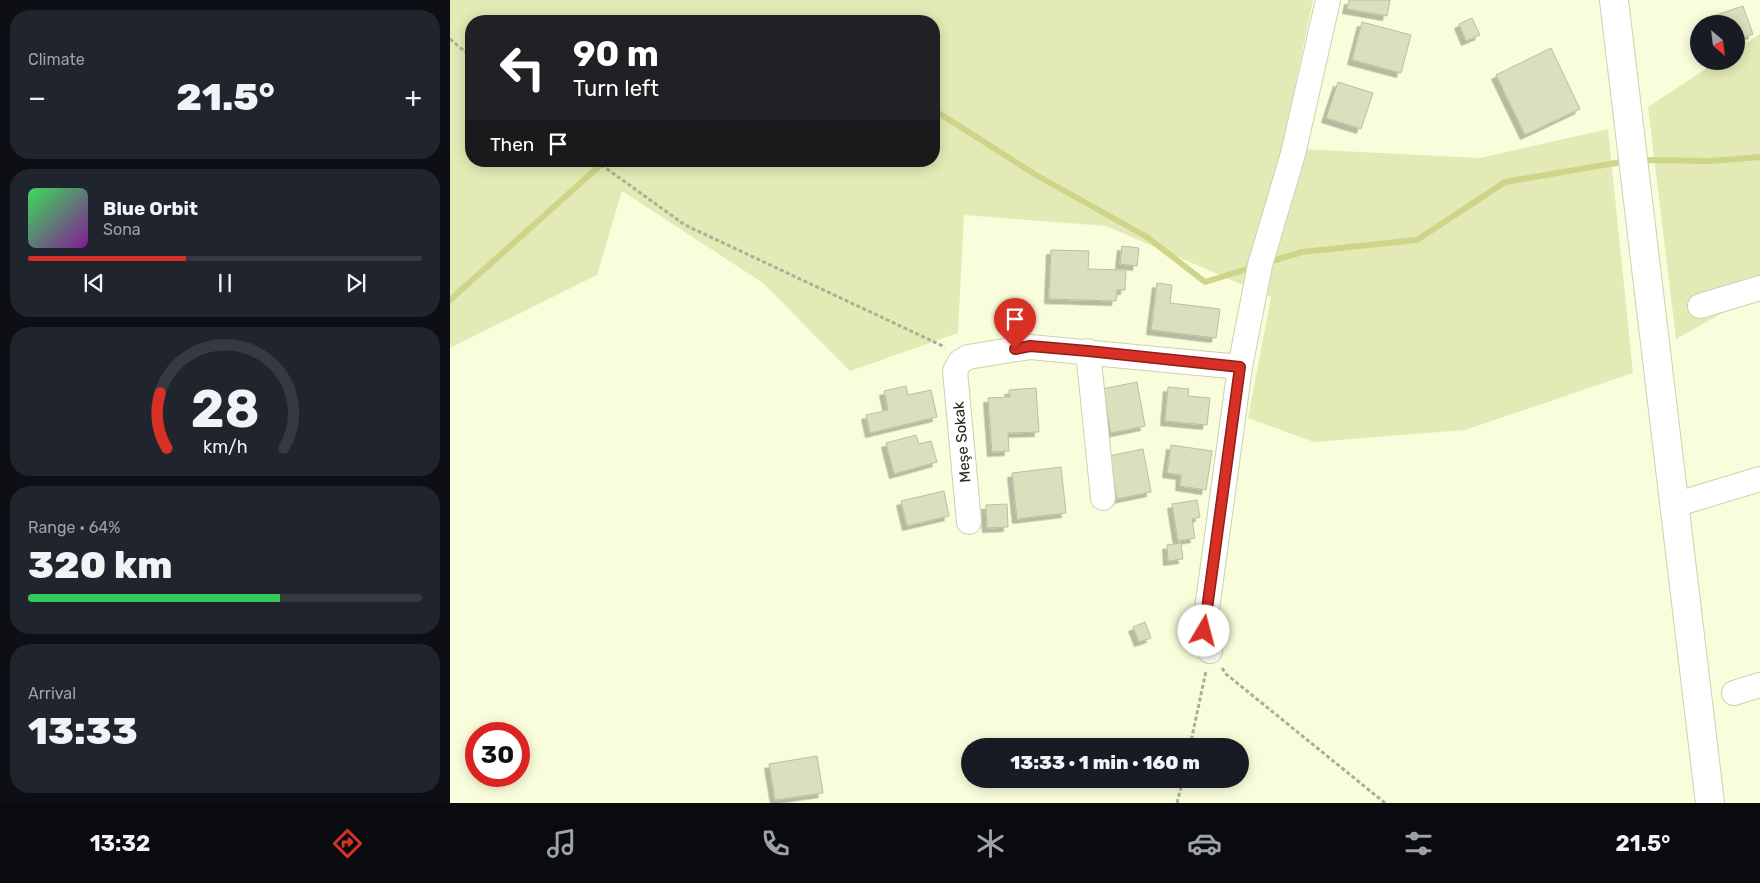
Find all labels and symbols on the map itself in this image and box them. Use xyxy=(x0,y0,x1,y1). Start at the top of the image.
north arrow xyxy=(1690,15,1745,70)
pin xyxy=(994,298,1036,349)
street label: Meşe Sokak xyxy=(949,400,975,483)
position arrow xyxy=(1177,604,1229,656)
speed limit sign: 30 xyxy=(465,722,530,787)

